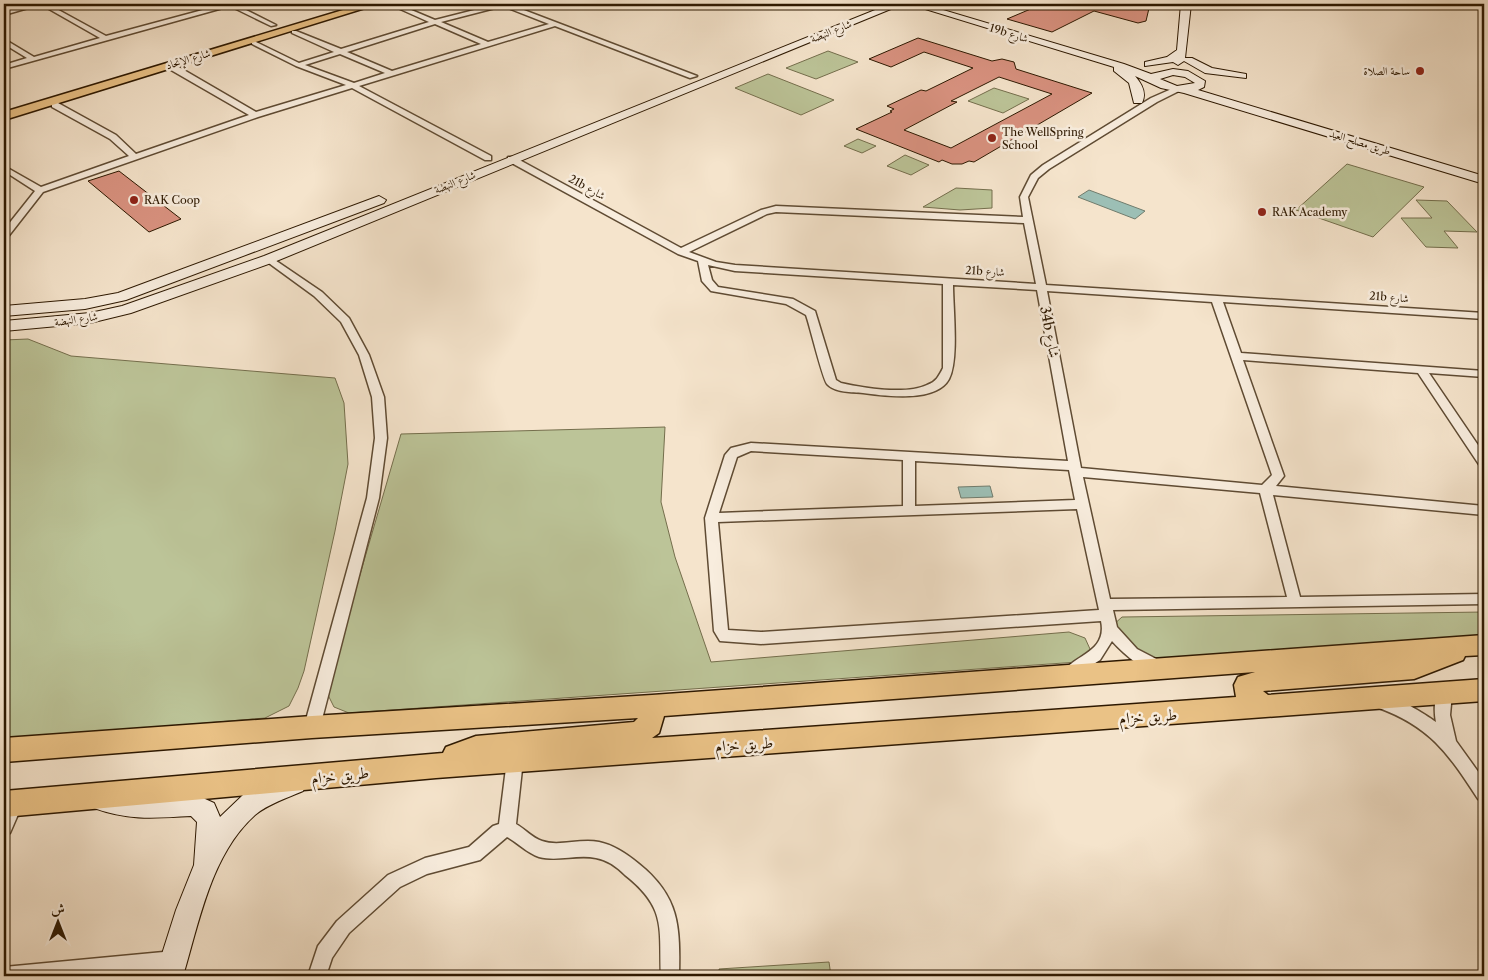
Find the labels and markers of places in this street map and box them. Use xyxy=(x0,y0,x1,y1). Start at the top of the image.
place label: ساحة الصلاة xyxy=(1364,64,1410,78)
marker: ساحة الصلاة xyxy=(1414,65,1426,77)
place label: The WellSpring School xyxy=(1002,125,1084,152)
marker: The WellSpring School xyxy=(986,132,998,144)
place label: RAK Coop xyxy=(144,193,200,207)
marker: RAK Coop xyxy=(128,194,140,206)
place label: RAK Academy xyxy=(1272,205,1348,219)
marker: RAK Academy xyxy=(1256,206,1268,218)

